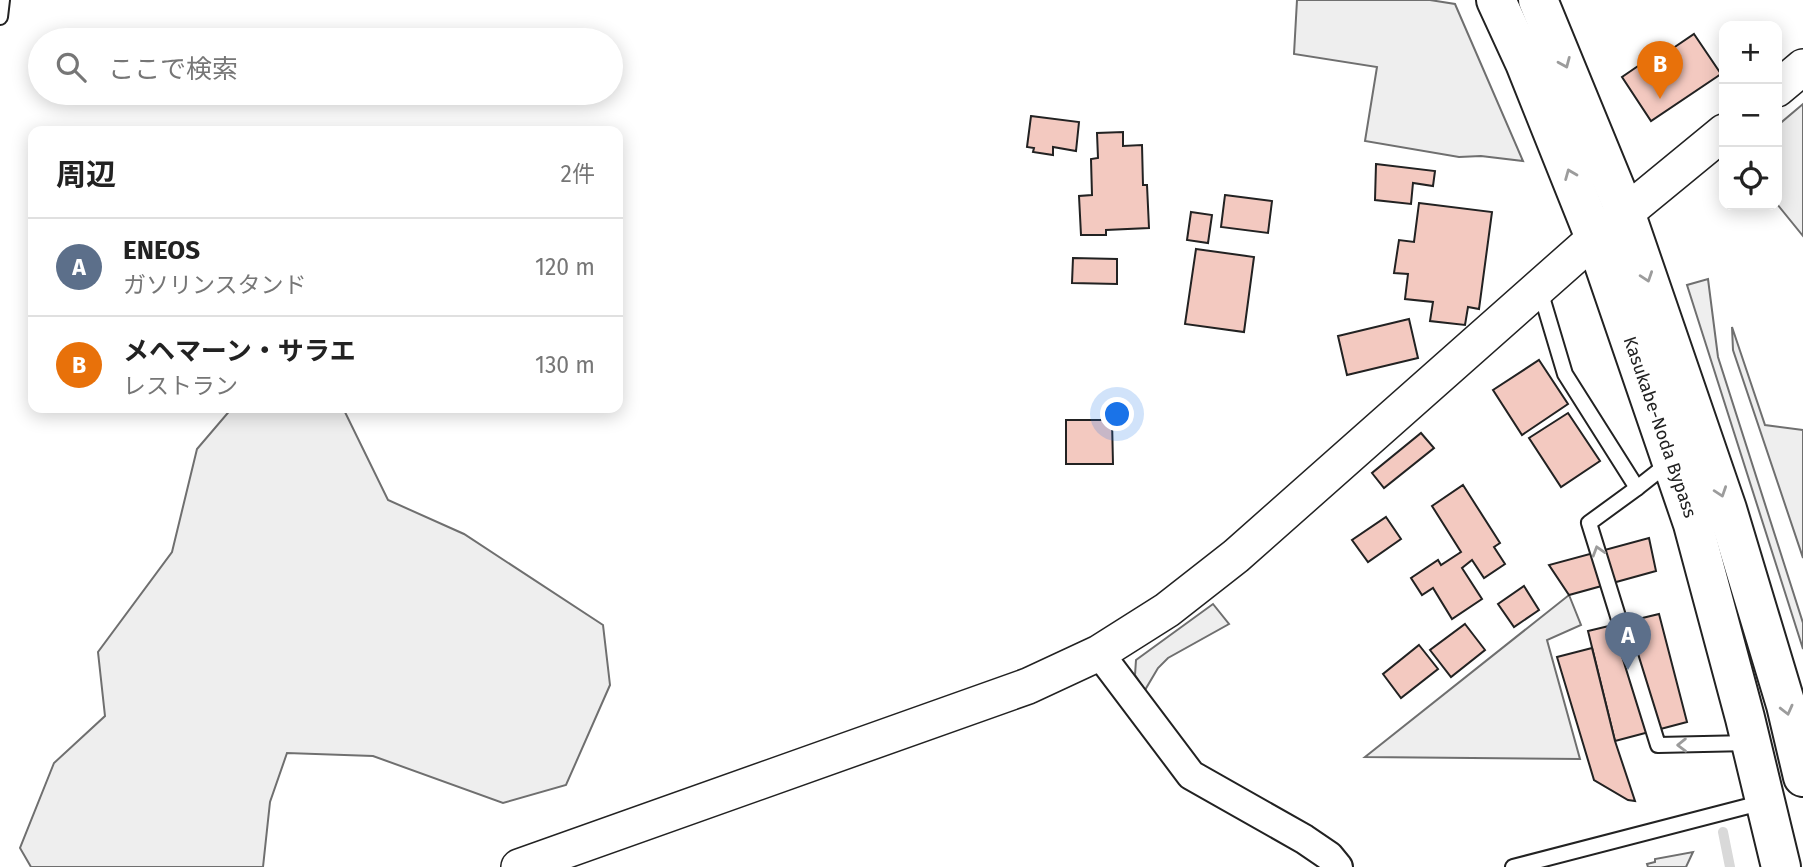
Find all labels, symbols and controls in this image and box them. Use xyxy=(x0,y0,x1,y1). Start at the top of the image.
map controls xyxy=(1719,21,1782,210)
button: + xyxy=(1719,21,1782,84)
search box xyxy=(28,28,623,105)
pin: B xyxy=(1637,41,1683,99)
icon: search xyxy=(52,48,90,86)
text: ここで検索 xyxy=(108,54,238,85)
one-way arrow xyxy=(1557,56,1571,68)
button: − xyxy=(1719,84,1782,147)
button: locate xyxy=(1719,147,1782,210)
text: 周辺 xyxy=(56,157,116,193)
text: 2件 xyxy=(561,160,595,188)
one-way arrow xyxy=(1565,169,1579,181)
text: ENEOS xyxy=(123,235,200,266)
text: A xyxy=(72,253,86,281)
text: 120 m xyxy=(535,253,595,281)
one-way arrow xyxy=(1639,270,1654,282)
text: ガソリンスタンド xyxy=(123,271,307,299)
street label: Kasukabe-Noda Bypass xyxy=(1619,334,1701,520)
text: メヘマーン・サラエ xyxy=(123,336,356,367)
text: B xyxy=(72,351,86,379)
text: 130 m xyxy=(535,351,595,379)
text: レストラン xyxy=(123,372,238,400)
your location xyxy=(1100,397,1134,431)
one-way arrow xyxy=(1713,485,1727,498)
one-way arrow xyxy=(1592,545,1606,558)
pin: A xyxy=(1605,612,1651,670)
one-way arrow xyxy=(1779,704,1793,716)
one-way arrow xyxy=(1676,737,1687,752)

